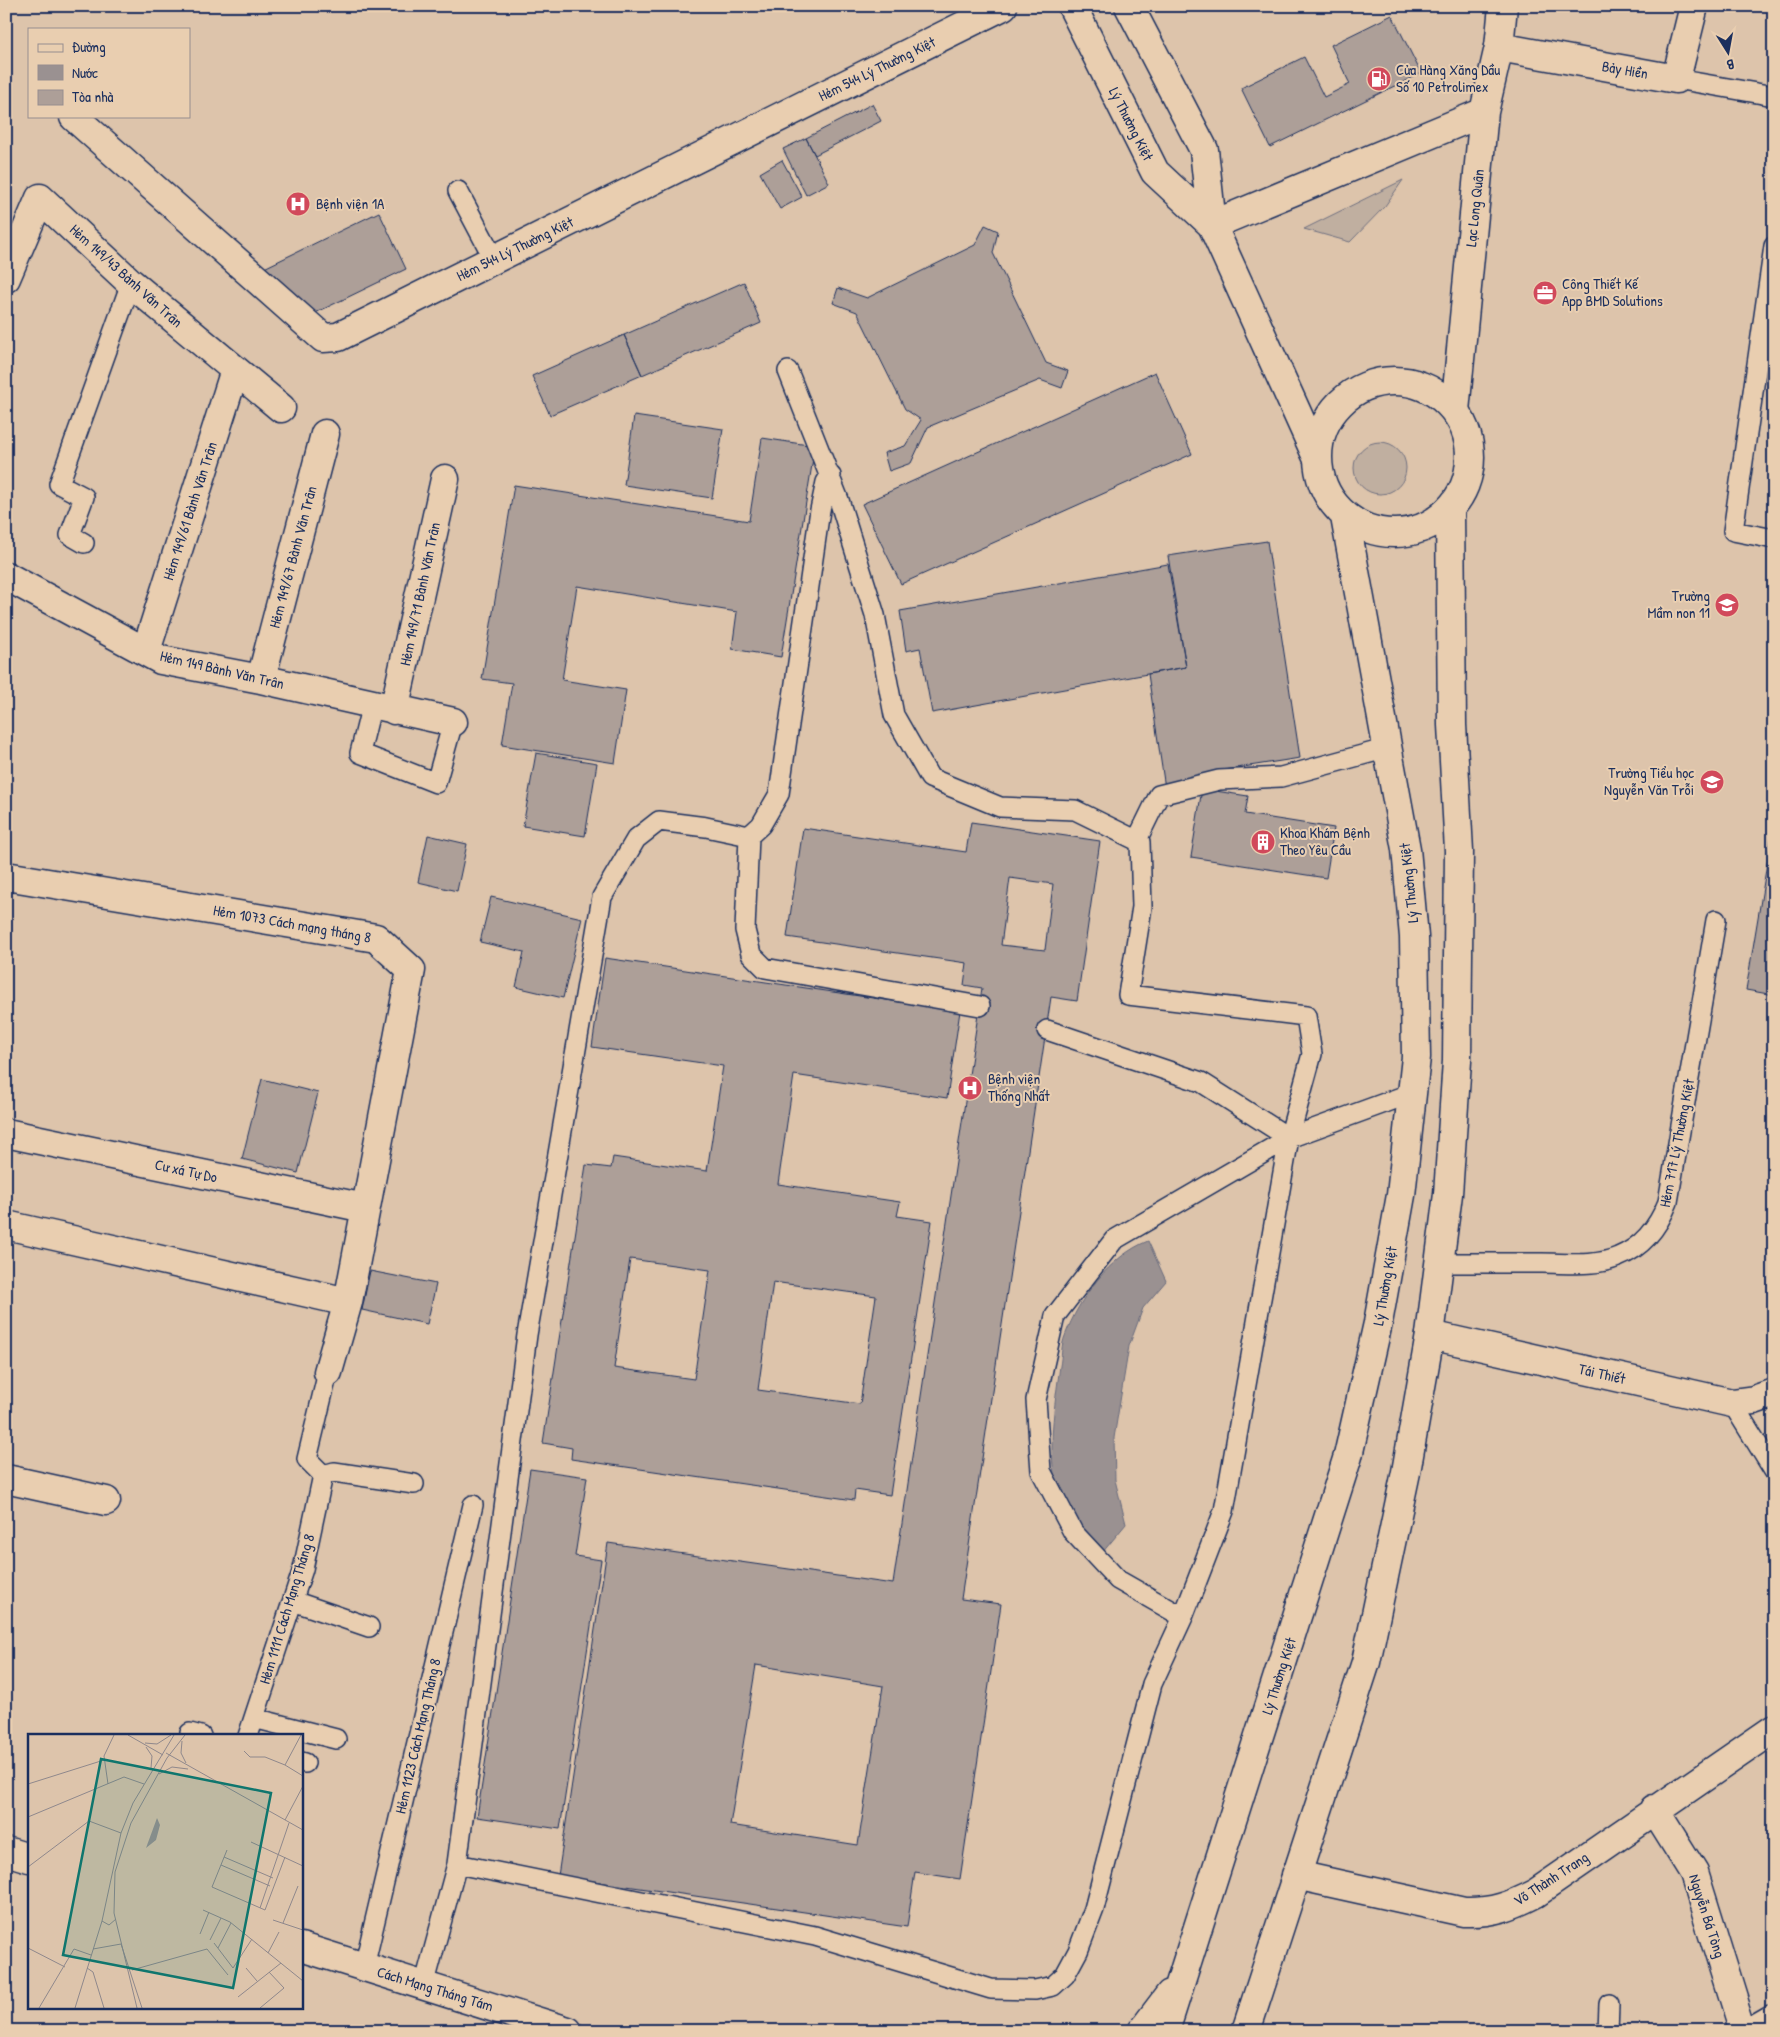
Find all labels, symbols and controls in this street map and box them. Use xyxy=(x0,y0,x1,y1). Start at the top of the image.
legend xyxy=(28,28,190,118)
north arrow xyxy=(1702,28,1752,78)
street label: Hẻm 544 Lý Thường Kiệt xyxy=(815,31,940,106)
text: Đường xyxy=(72,36,106,57)
street label: Bảy Hiền xyxy=(1600,55,1650,84)
text: B xyxy=(1725,55,1736,75)
place label: Cửa Hàng Xăng Dầu Số 10 Petrolimex xyxy=(1396,59,1500,97)
text: Nước xyxy=(72,62,98,83)
fuel station icon: Cửa Hàng Xăng Dầu Số 10 Petrolimex xyxy=(1366,66,1392,92)
street label: Lý Thường Kiệt xyxy=(1104,83,1159,165)
text: Tòa nhà xyxy=(72,86,113,107)
street label: Lạc Long Quân xyxy=(1460,168,1489,248)
hospital icon: Bệnh viện 1A xyxy=(285,191,311,217)
place label: Bệnh viện 1A xyxy=(316,193,385,214)
street label: Hẻm 544 Lý Thường Kiệt xyxy=(453,211,578,286)
street label: Hẻm 149/43 Bành Văn Trân xyxy=(65,219,188,332)
place label: Công Thiết Kế App BMD Solutions xyxy=(1562,273,1663,311)
office icon: Công Thiết Kế App BMD Solutions xyxy=(1532,280,1558,306)
street label: Hẻm 149/61 Bành Văn Trân xyxy=(157,439,222,583)
street label: Hẻm 149/67 Bành Văn Trân xyxy=(263,483,322,630)
street label: Hẻm 149/71 Bành Văn Trân xyxy=(394,520,445,667)
place label: Trường Mầm non 11 xyxy=(1648,585,1710,623)
school or university icon: Trường Mầm non 11 xyxy=(1714,592,1740,618)
street label: Hẻm 149 Bành Văn Trân xyxy=(158,645,286,694)
place label: Trường Tiểu học Nguyễn Văn Trỗi xyxy=(1604,762,1694,800)
school or university icon: Trường Tiểu học Nguyễn Văn Trỗi xyxy=(1699,769,1725,795)
place label: Khoa Khám Bệnh Theo Yêu Cầu xyxy=(1280,822,1370,860)
building icon: Khoa Khám Bệnh Theo Yêu Cầu xyxy=(1250,829,1276,855)
street label: Lý Thường Kiệt xyxy=(1394,841,1423,924)
street label: Hẻm 1073 Cách mạng tháng 8 xyxy=(212,899,373,948)
place label: Bệnh viện Thống Nhất xyxy=(988,1068,1050,1106)
hospital icon: Bệnh viện Thống Nhất xyxy=(957,1075,983,1101)
street label: Hẻm 717 Lý Thường Kiệt xyxy=(1654,1076,1699,1209)
street label: Cư xá Tự Do xyxy=(153,1154,219,1187)
street label: Lý Thường Kiệt xyxy=(1367,1244,1402,1327)
street label: Tái Thiết xyxy=(1577,1358,1628,1389)
street label: Hẻm 1111 Cách Mạng Tháng 8 xyxy=(254,1531,319,1686)
street label: Lý Thường Kiệt xyxy=(1256,1634,1301,1717)
street label: Hẻm 1123 Cách Mạng Tháng 8 xyxy=(389,1656,446,1816)
inset map xyxy=(28,1734,302,2010)
street label: Võ Thành Trang xyxy=(1509,1846,1593,1911)
street label: Nguyễn Bá Tòng xyxy=(1684,1871,1731,1961)
street label: Cách Mạng Tháng Tám xyxy=(374,1961,496,2016)

